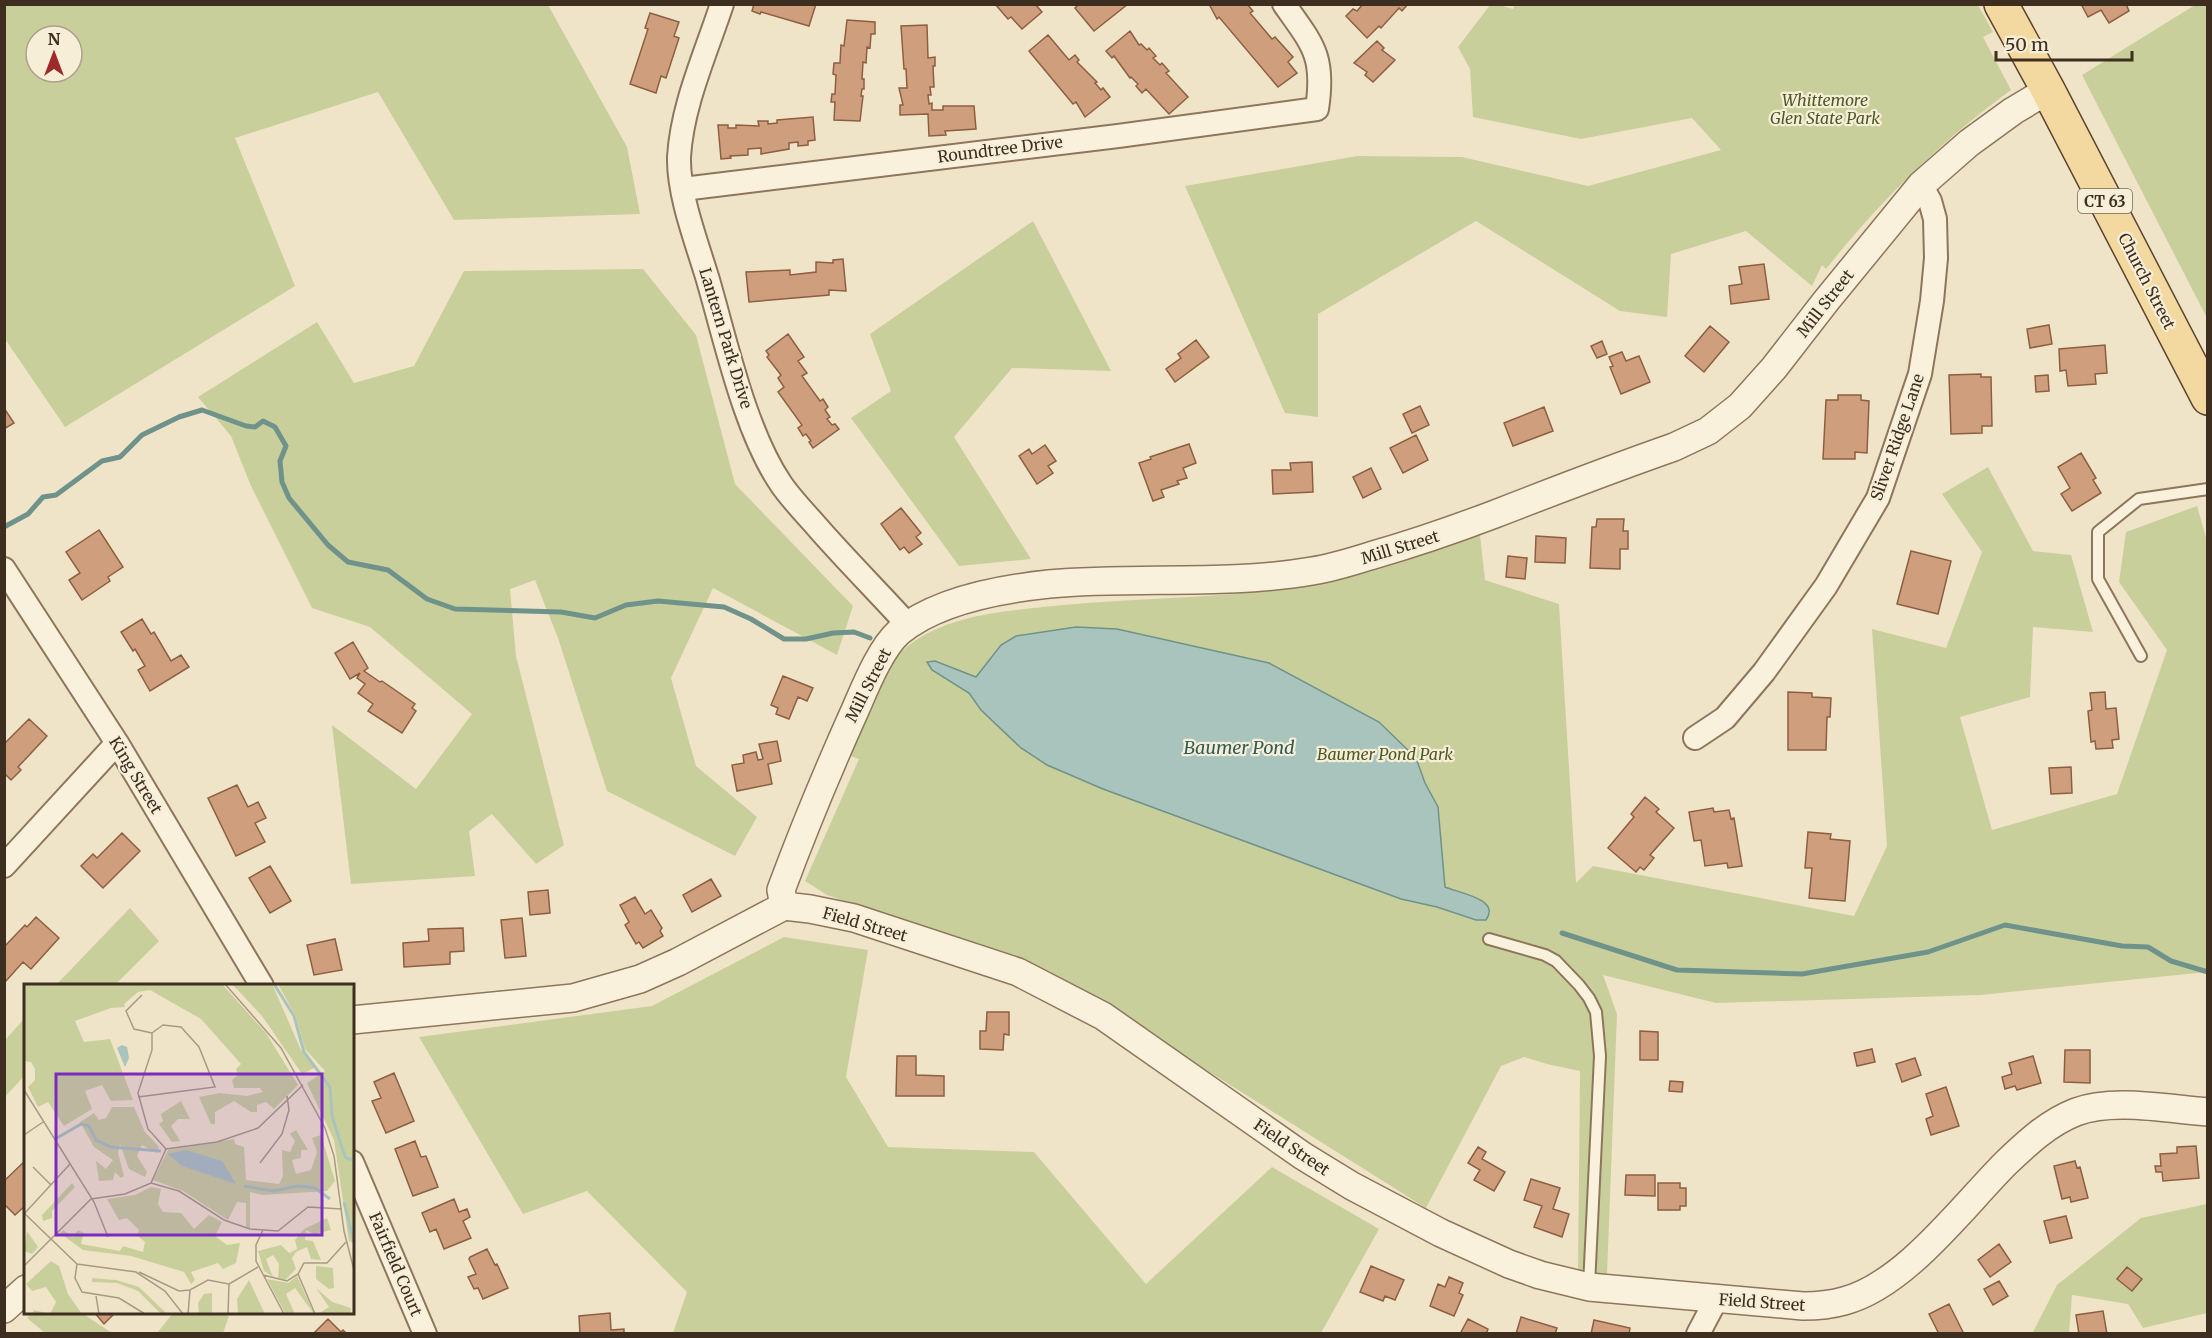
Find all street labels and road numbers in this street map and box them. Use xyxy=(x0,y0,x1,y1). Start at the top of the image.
street label: Roundtree Drive xyxy=(936,131,1064,167)
road number: CT 63 xyxy=(2078,189,2132,213)
street label: Church Street xyxy=(2114,230,2180,333)
street label: Lantern Park Drive xyxy=(695,265,757,411)
street label: Mill Street xyxy=(1792,265,1858,341)
street label: Sliver Ridge Lane xyxy=(1866,371,1928,503)
street label: Mill Street xyxy=(1359,525,1442,568)
street label: Mill Street xyxy=(841,644,896,725)
street label: King Street xyxy=(105,733,167,818)
street label: Field Street xyxy=(820,902,910,946)
street label: Field Street xyxy=(1250,1114,1334,1180)
street label: Fairfield Court xyxy=(365,1209,427,1320)
street label: Field Street xyxy=(1718,1289,1807,1315)

